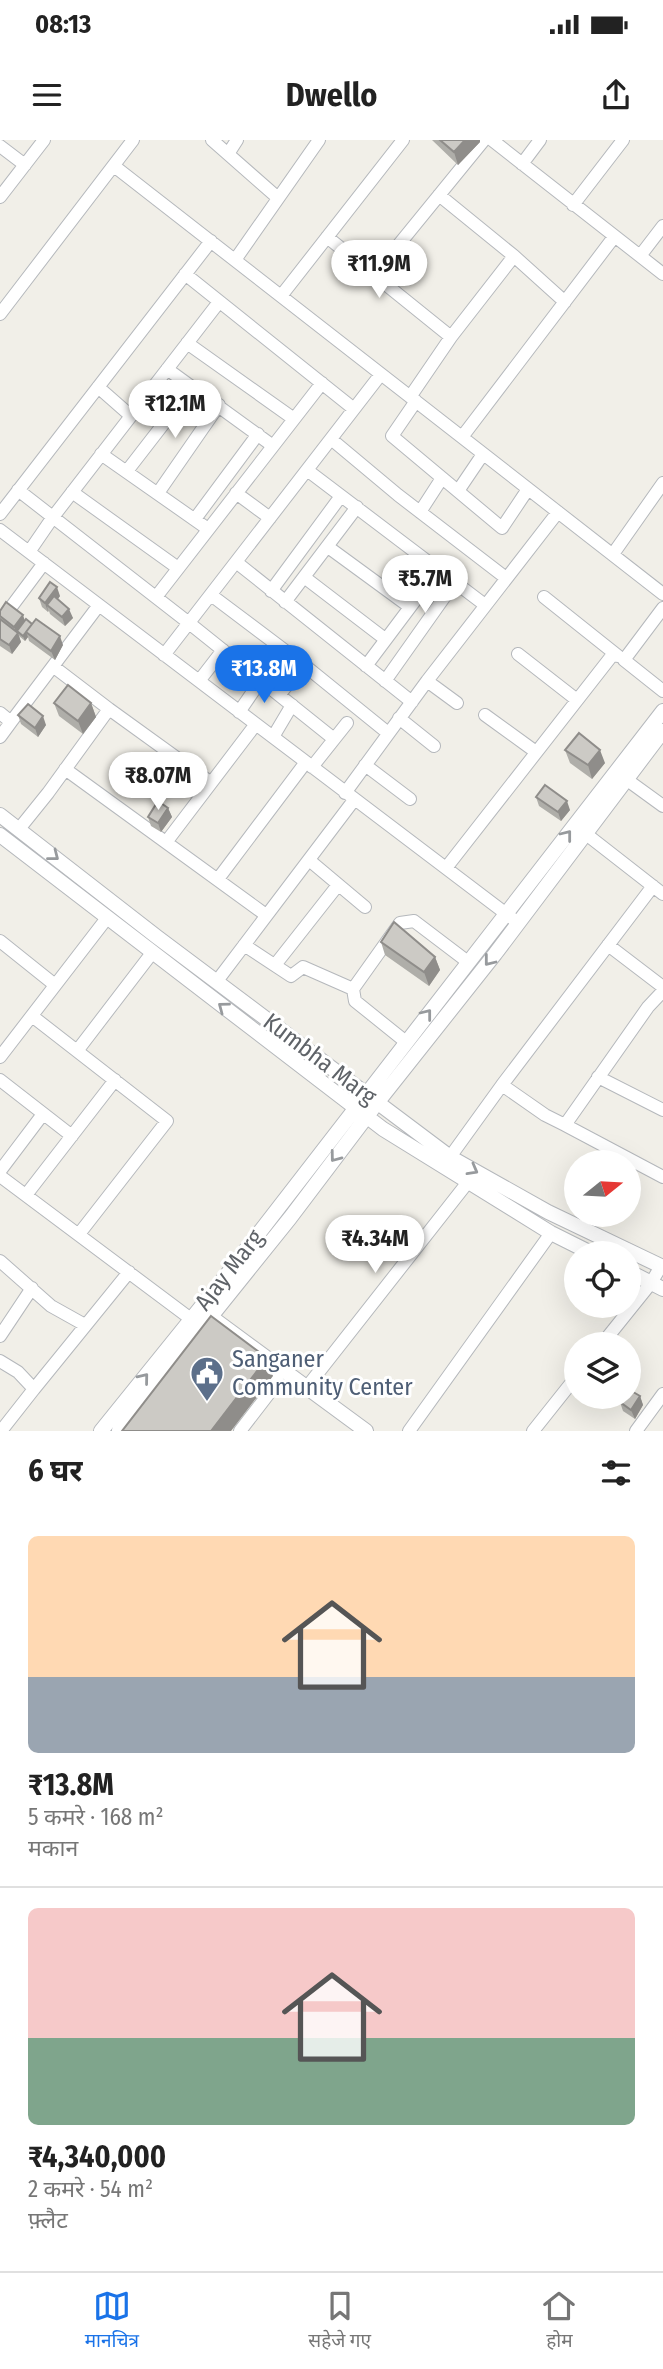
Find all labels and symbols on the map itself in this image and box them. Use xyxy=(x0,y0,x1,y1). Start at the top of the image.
pin: ₹11.9M xyxy=(322,240,436,300)
pin: ₹12.1M xyxy=(118,380,232,440)
pin: ₹5.7M xyxy=(376,556,474,615)
pin: ₹13.8M xyxy=(207,645,321,705)
pin: ₹8.07M xyxy=(101,752,215,812)
one-way arrow xyxy=(558,830,571,843)
one-way arrow xyxy=(46,848,59,860)
one-way arrow xyxy=(485,954,498,966)
one-way arrow xyxy=(218,1002,230,1015)
street label: Kumbha Marg xyxy=(258,1007,383,1111)
one-way arrow xyxy=(419,1010,432,1022)
one-way arrow xyxy=(331,1150,344,1162)
north arrow xyxy=(564,1150,640,1227)
one-way arrow xyxy=(465,1162,478,1175)
pin: ₹4.34M xyxy=(318,1216,432,1275)
street label: Ajay Marg xyxy=(189,1224,270,1316)
place label: Sanganer Community Center xyxy=(232,1345,413,1401)
public building icon: Sanganer Community Center xyxy=(188,1354,226,1403)
one-way arrow xyxy=(135,1373,148,1385)

